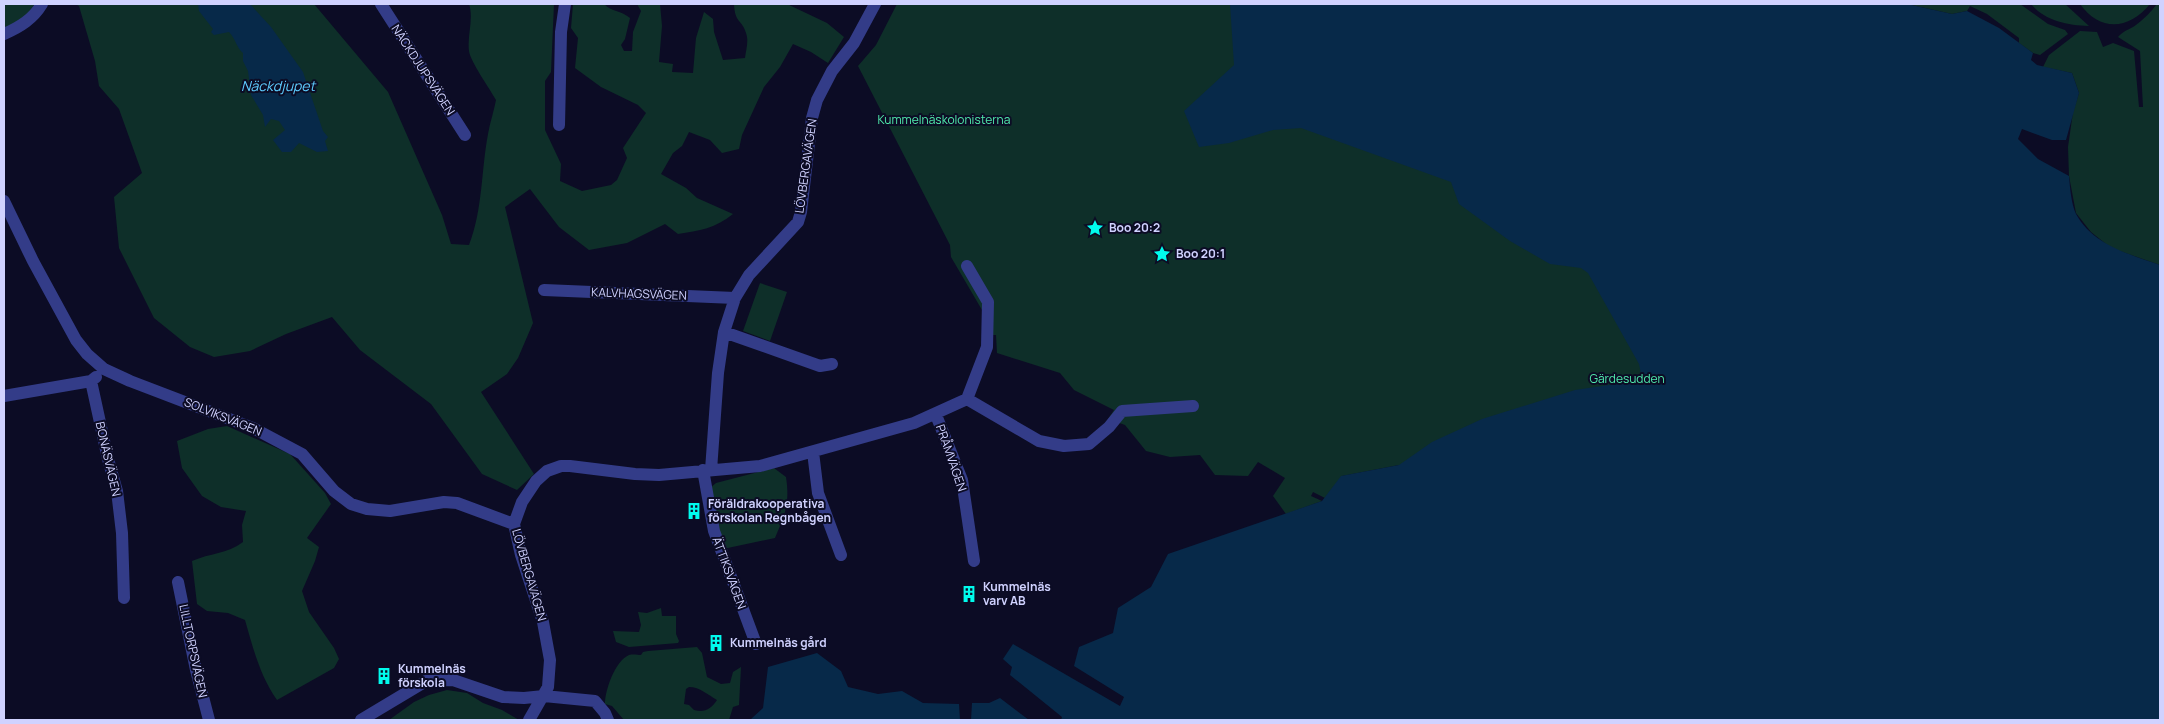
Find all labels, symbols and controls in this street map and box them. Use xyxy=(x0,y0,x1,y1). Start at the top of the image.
street label: NÄCKDJUPSVÄGEN xyxy=(388,21,459,118)
water label: Näckdjupet xyxy=(241,76,316,95)
park label: Kummelnäskolonisterna xyxy=(878,111,1010,128)
street label: LÖVBERGAVÄGEN xyxy=(790,117,821,214)
place icon: Boo 20:2 xyxy=(1085,218,1105,238)
place label: Boo 20:2 xyxy=(1109,219,1160,236)
place icon: Boo 20:1 xyxy=(1152,244,1172,264)
place label: Boo 20:1 xyxy=(1176,245,1225,262)
street label: KALVHAGSVÄGEN xyxy=(591,283,687,304)
park label: Gärdesudden xyxy=(1589,370,1665,387)
street label: SOLVIKSVÄGEN xyxy=(182,393,265,440)
street label: BONÄSVÄGEN xyxy=(92,420,125,498)
street label: PRÅMVÄGEN xyxy=(932,422,971,494)
place label: Föräldrakooperativa förskolan Regnbågen xyxy=(708,495,831,526)
building icon: Föräldrakooperativa förskolan Regnbågen xyxy=(684,501,704,521)
street label: LÖVBERGAVÄGEN xyxy=(508,527,551,623)
street label: ÄTTIKSVÄGEN xyxy=(708,534,750,611)
place label: Kummelnäs varv AB xyxy=(983,578,1051,609)
building icon: Kummelnäs varv AB xyxy=(959,584,979,604)
street label: LILLTORPSVÄGEN xyxy=(175,603,212,699)
building icon: Kummelnäs gård xyxy=(706,633,726,653)
place label: Kummelnäs gård xyxy=(730,634,827,651)
place label: Kummelnäs förskola xyxy=(398,660,466,691)
building icon: Kummelnäs förskola xyxy=(374,666,394,686)

